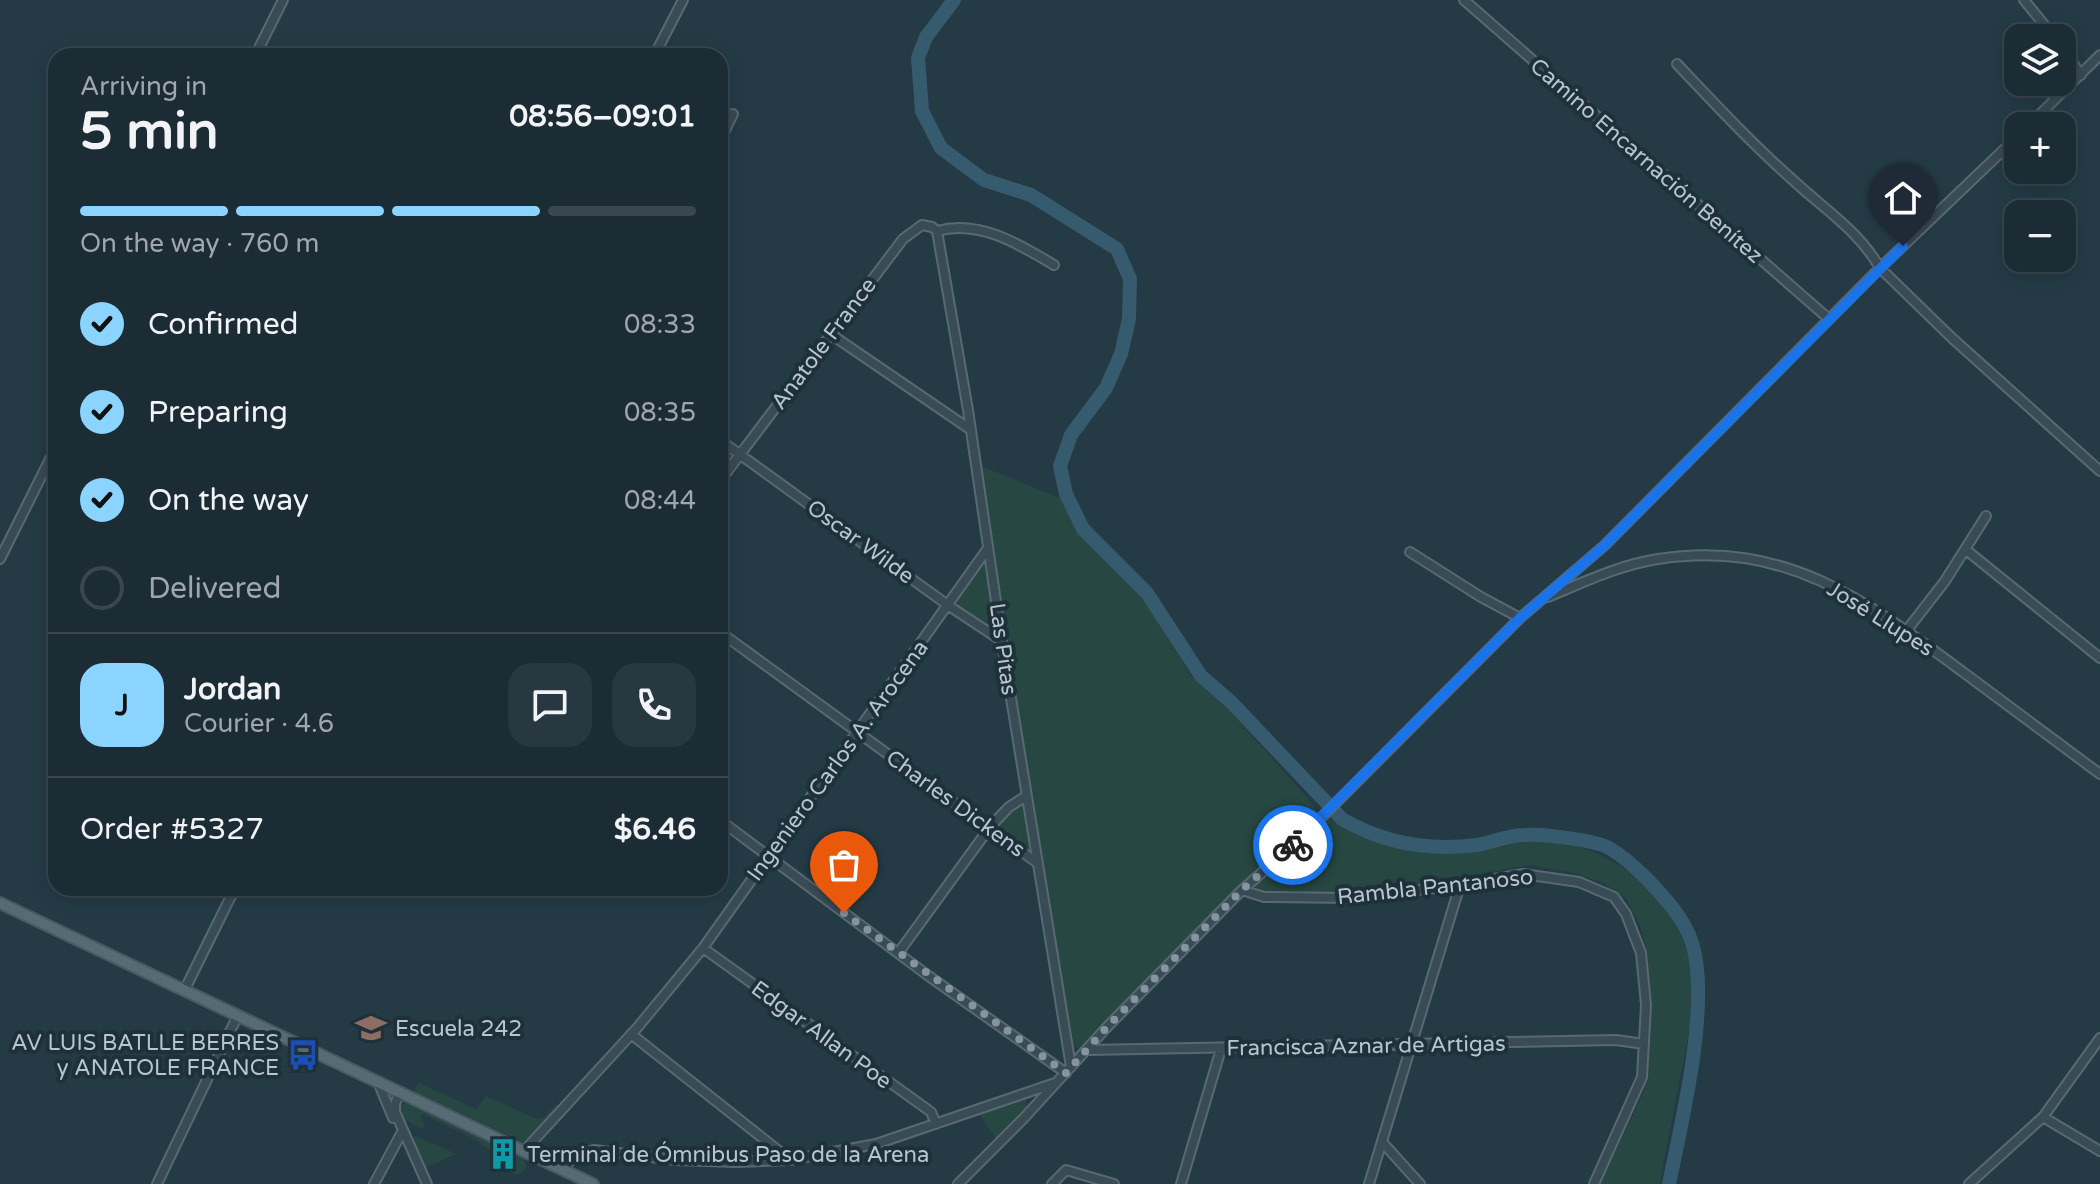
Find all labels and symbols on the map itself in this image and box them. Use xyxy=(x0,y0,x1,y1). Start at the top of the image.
street label: Camino Encarnación Benítez xyxy=(1525,53,1768,269)
pin xyxy=(1869,164,1937,246)
street label: Anatole France xyxy=(766,273,882,415)
street label: Oscar Wilde xyxy=(802,494,919,589)
street label: José Llupes xyxy=(1822,576,1939,662)
street label: Las Pitas xyxy=(984,601,1022,697)
street label: Ingeniero Carlos A. Arocena xyxy=(742,635,934,886)
street label: Charles Dickens xyxy=(881,745,1030,863)
courier xyxy=(1253,805,1333,885)
pin xyxy=(810,831,878,913)
street label: Rambla Pantanoso xyxy=(1336,864,1534,910)
street label: Edgar Allan Poe xyxy=(746,975,897,1094)
school or university icon: Escuela 242 xyxy=(354,1011,388,1045)
place label: Escuela 242 xyxy=(395,1016,522,1042)
place label: AV LUIS BATLLE BERRES y ANATOLE FRANCE xyxy=(11,1030,279,1081)
street label: Francisca Aznar de Artigas xyxy=(1226,1031,1506,1061)
bus stop icon: AV LUIS BATLLE BERRES y ANATOLE FRANCE xyxy=(286,1038,320,1072)
building icon: Terminal de Ómnibus Paso de la Arena xyxy=(486,1137,520,1171)
place label: Terminal de Ómnibus Paso de la Arena xyxy=(527,1141,929,1168)

